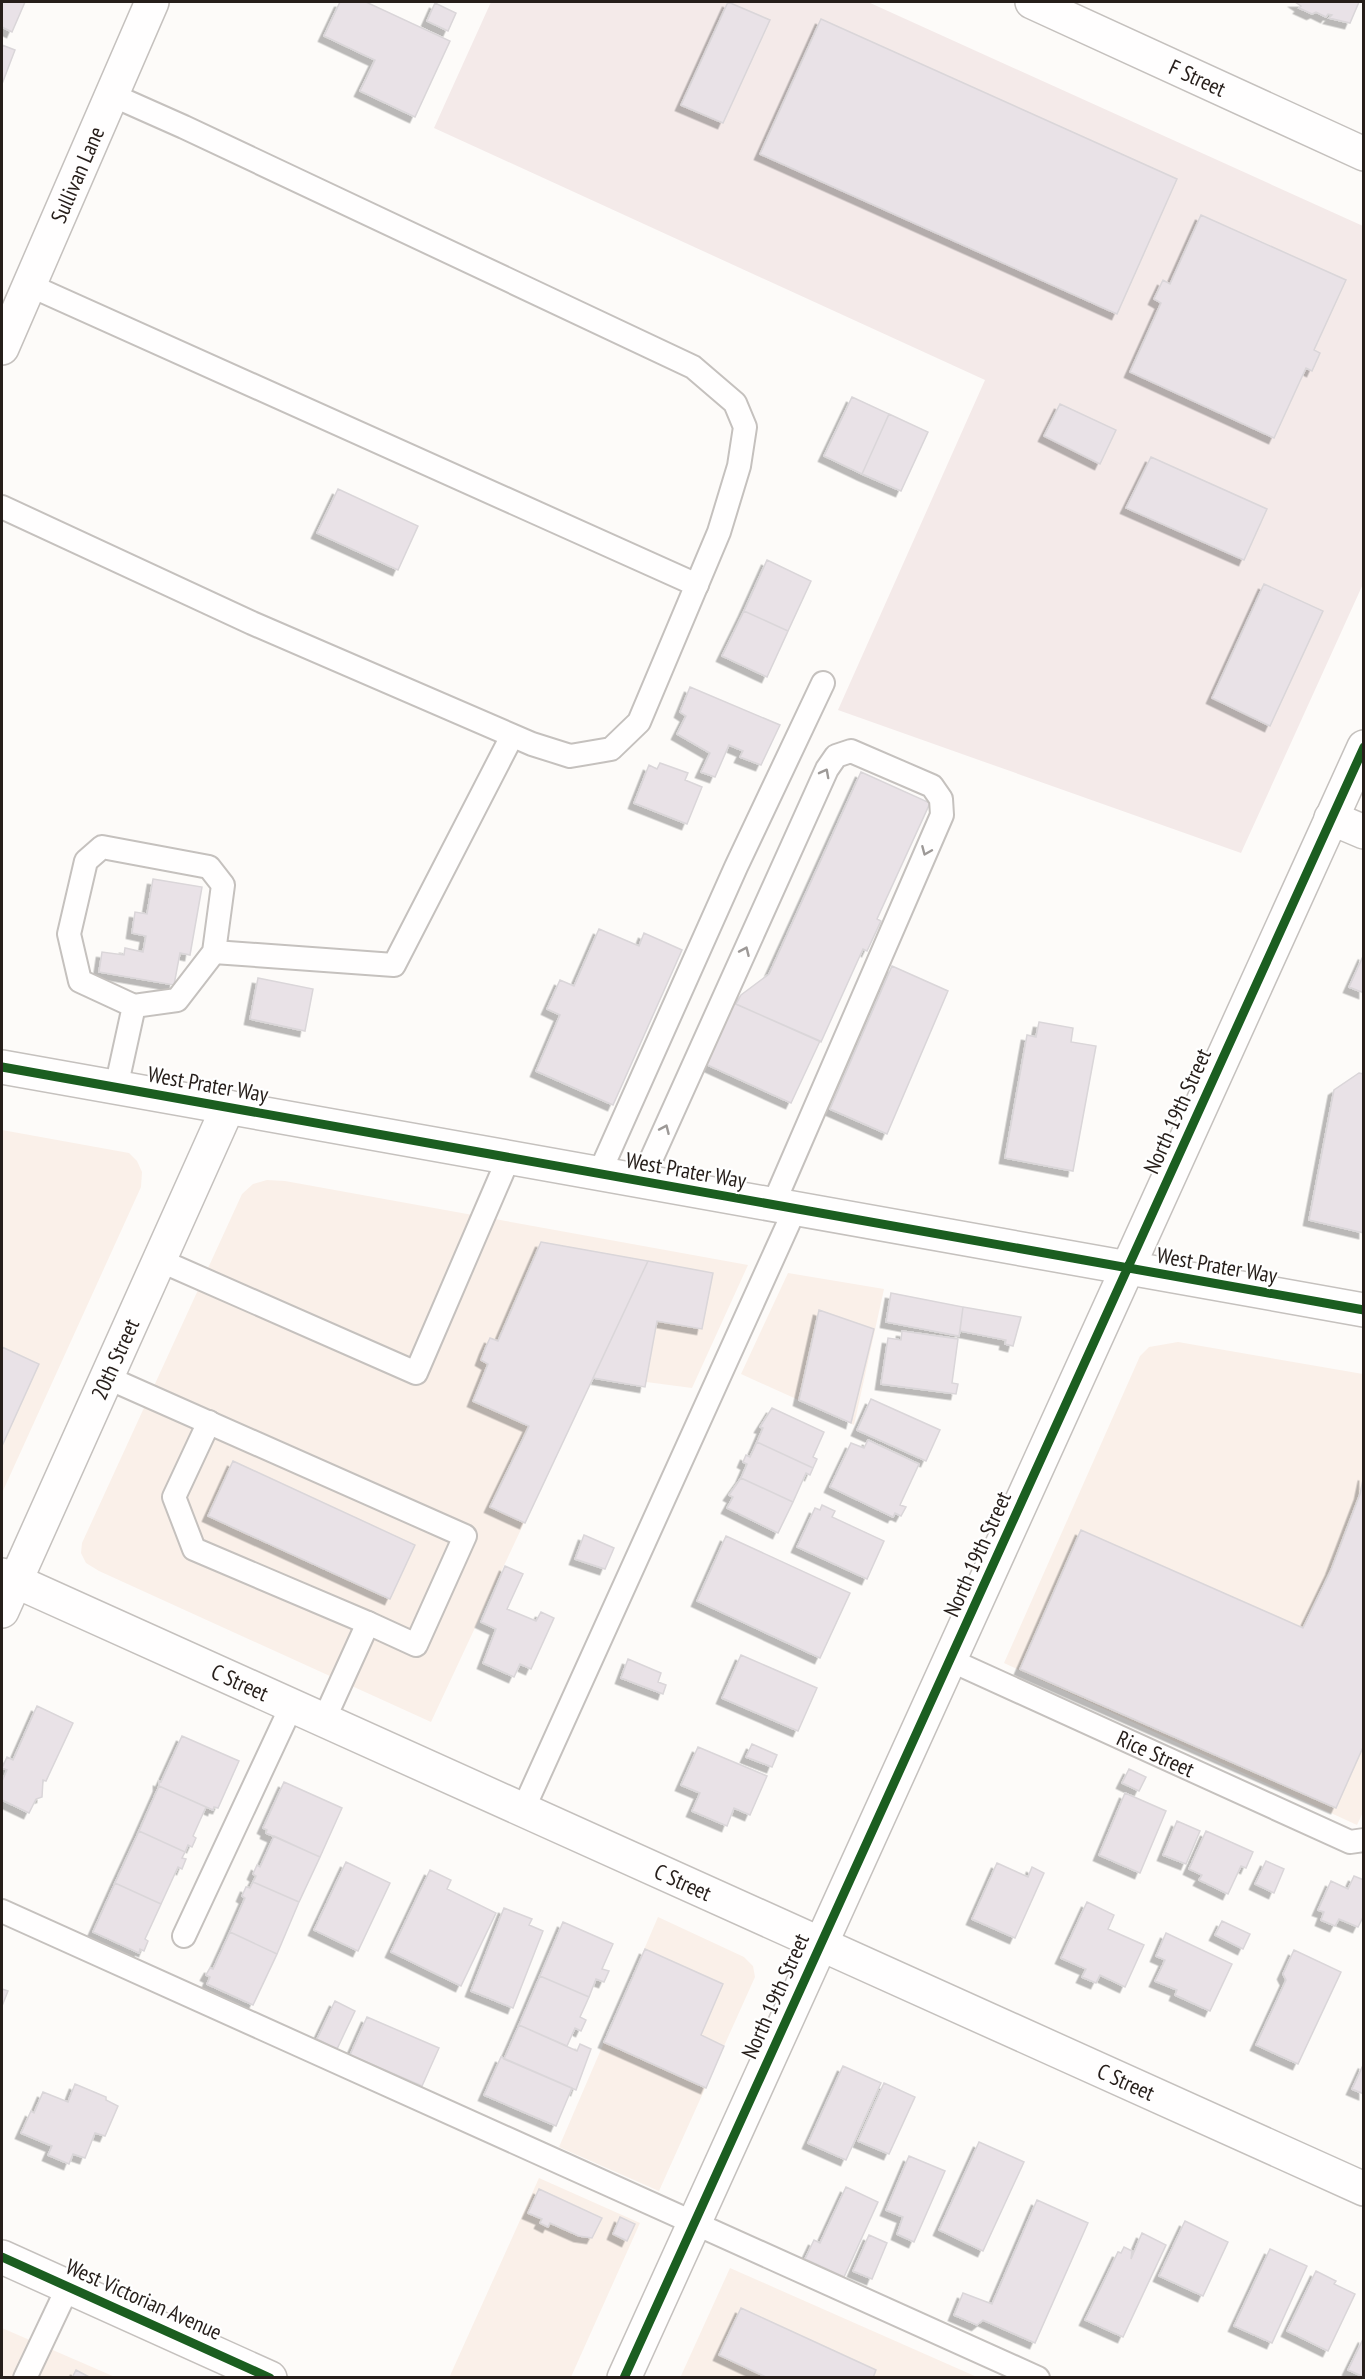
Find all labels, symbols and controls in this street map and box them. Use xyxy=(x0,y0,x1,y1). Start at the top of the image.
street label: F Street xyxy=(1165,53,1230,103)
street label: Sullivan Lane xyxy=(44,122,110,227)
one-way arrow xyxy=(818,768,830,779)
one-way arrow xyxy=(921,844,933,855)
one-way arrow xyxy=(738,946,750,957)
street label: North 19th Street xyxy=(1137,1044,1217,1178)
street label: West Prater Way xyxy=(146,1060,271,1108)
one-way arrow xyxy=(658,1124,670,1135)
street label: West Prater Way xyxy=(624,1146,749,1194)
street label: West Prater Way xyxy=(1155,1241,1280,1289)
street label: 20th Street xyxy=(85,1314,145,1404)
street label: North 19th Street xyxy=(937,1487,1017,1621)
street label: C Street xyxy=(207,1657,273,1707)
street label: Rice Street xyxy=(1113,1724,1199,1783)
street label: C Street xyxy=(650,1857,716,1907)
street label: North 19th Street xyxy=(735,1929,815,2063)
street label: C Street xyxy=(1093,2057,1159,2107)
street label: West Victorian Avenue xyxy=(62,2252,226,2346)

